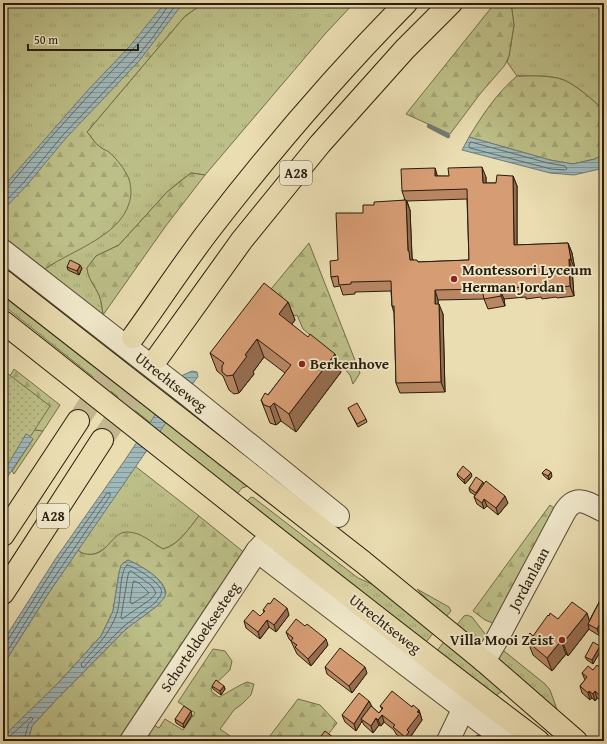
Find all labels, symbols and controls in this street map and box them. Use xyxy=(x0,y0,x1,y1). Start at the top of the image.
scale bar xyxy=(28,26,138,52)
text: 50 m xyxy=(34,31,58,48)
road number: A28 xyxy=(280,161,312,185)
place label: Montessori Lyceum Herman Jordan xyxy=(462,259,592,297)
marker: Montessori Lyceum Herman Jordan xyxy=(449,274,459,284)
street label: Utrechtseweg xyxy=(131,347,212,417)
place label: Berkenhove xyxy=(310,353,389,374)
marker: Berkenhove xyxy=(297,359,307,369)
road number: A28 xyxy=(37,504,69,528)
street label: Jordanlaan xyxy=(502,543,554,616)
street label: Schorteldoeksesteeg xyxy=(155,577,245,696)
street label: Utrechtseweg xyxy=(345,589,426,659)
place label: Villa Mooi Zeist xyxy=(450,629,554,650)
marker: Villa Mooi Zeist xyxy=(557,635,567,645)

